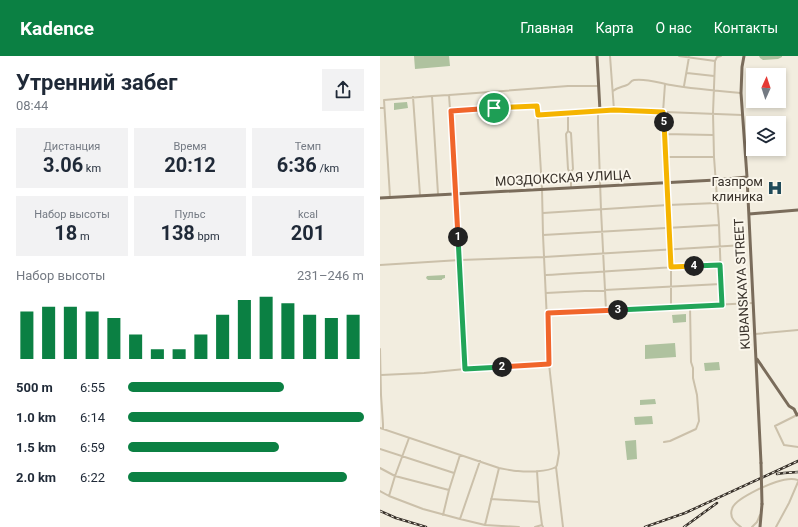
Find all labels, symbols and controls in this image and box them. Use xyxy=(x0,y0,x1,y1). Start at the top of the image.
text: Kadence xyxy=(20,17,94,40)
text: Главная xyxy=(520,20,573,36)
text: Карта xyxy=(595,20,634,36)
text: О нас xyxy=(656,20,692,36)
text: Контакты xyxy=(714,20,778,36)
north arrow xyxy=(746,68,786,108)
map controls xyxy=(746,68,786,156)
button: share xyxy=(322,69,364,111)
text: Утренний забег xyxy=(16,70,177,95)
pin xyxy=(477,91,511,125)
icon: arrive xyxy=(483,97,505,119)
text: 08:44 xyxy=(16,98,48,113)
pin: 5 xyxy=(654,112,674,132)
text: 5 xyxy=(661,115,667,128)
button: layers xyxy=(746,116,786,156)
text: Дистанция xyxy=(44,140,100,153)
text: Время xyxy=(173,140,207,153)
text: Темп xyxy=(295,140,321,153)
text: 3.06 xyxy=(43,153,83,177)
text: 20:12 xyxy=(164,153,216,177)
text: 6:36 xyxy=(277,153,317,177)
text: km xyxy=(83,162,101,175)
text: /km xyxy=(317,162,339,175)
street label: МОЗДОКСКАЯ УЛИЦА xyxy=(495,167,632,189)
place label: Газпром клиника xyxy=(712,174,763,204)
hospital icon: Газпром клиника xyxy=(766,179,784,197)
text: Набор высоты xyxy=(34,208,110,221)
text: Пульс xyxy=(175,208,205,221)
text: kcal xyxy=(298,208,318,221)
street label: KUBANSKAYA STREET xyxy=(731,218,753,350)
text: 18 xyxy=(54,221,77,245)
text: 138 xyxy=(160,221,195,245)
text: 201 xyxy=(291,221,325,245)
pin: 1 xyxy=(448,227,468,247)
text: m xyxy=(77,230,90,243)
text: bpm xyxy=(195,230,220,243)
text: 1 xyxy=(455,230,461,243)
pin: 4 xyxy=(684,256,704,276)
text: 4 xyxy=(691,259,697,272)
text: Набор высоты xyxy=(16,268,105,283)
text: 231–246 m xyxy=(297,268,364,283)
pin: 3 xyxy=(608,300,628,320)
text: 3 xyxy=(615,303,621,316)
pin: 2 xyxy=(492,357,512,377)
text: 2 xyxy=(499,360,505,373)
text: 500 m xyxy=(16,380,53,395)
text: 6:55 xyxy=(80,380,105,395)
text: 1.0 km xyxy=(16,410,56,425)
text: 6:14 xyxy=(80,410,105,425)
text: 1.5 km xyxy=(16,440,56,455)
text: 6:59 xyxy=(80,440,105,455)
text: 2.0 km xyxy=(16,470,56,485)
text: 6:22 xyxy=(80,470,105,485)

